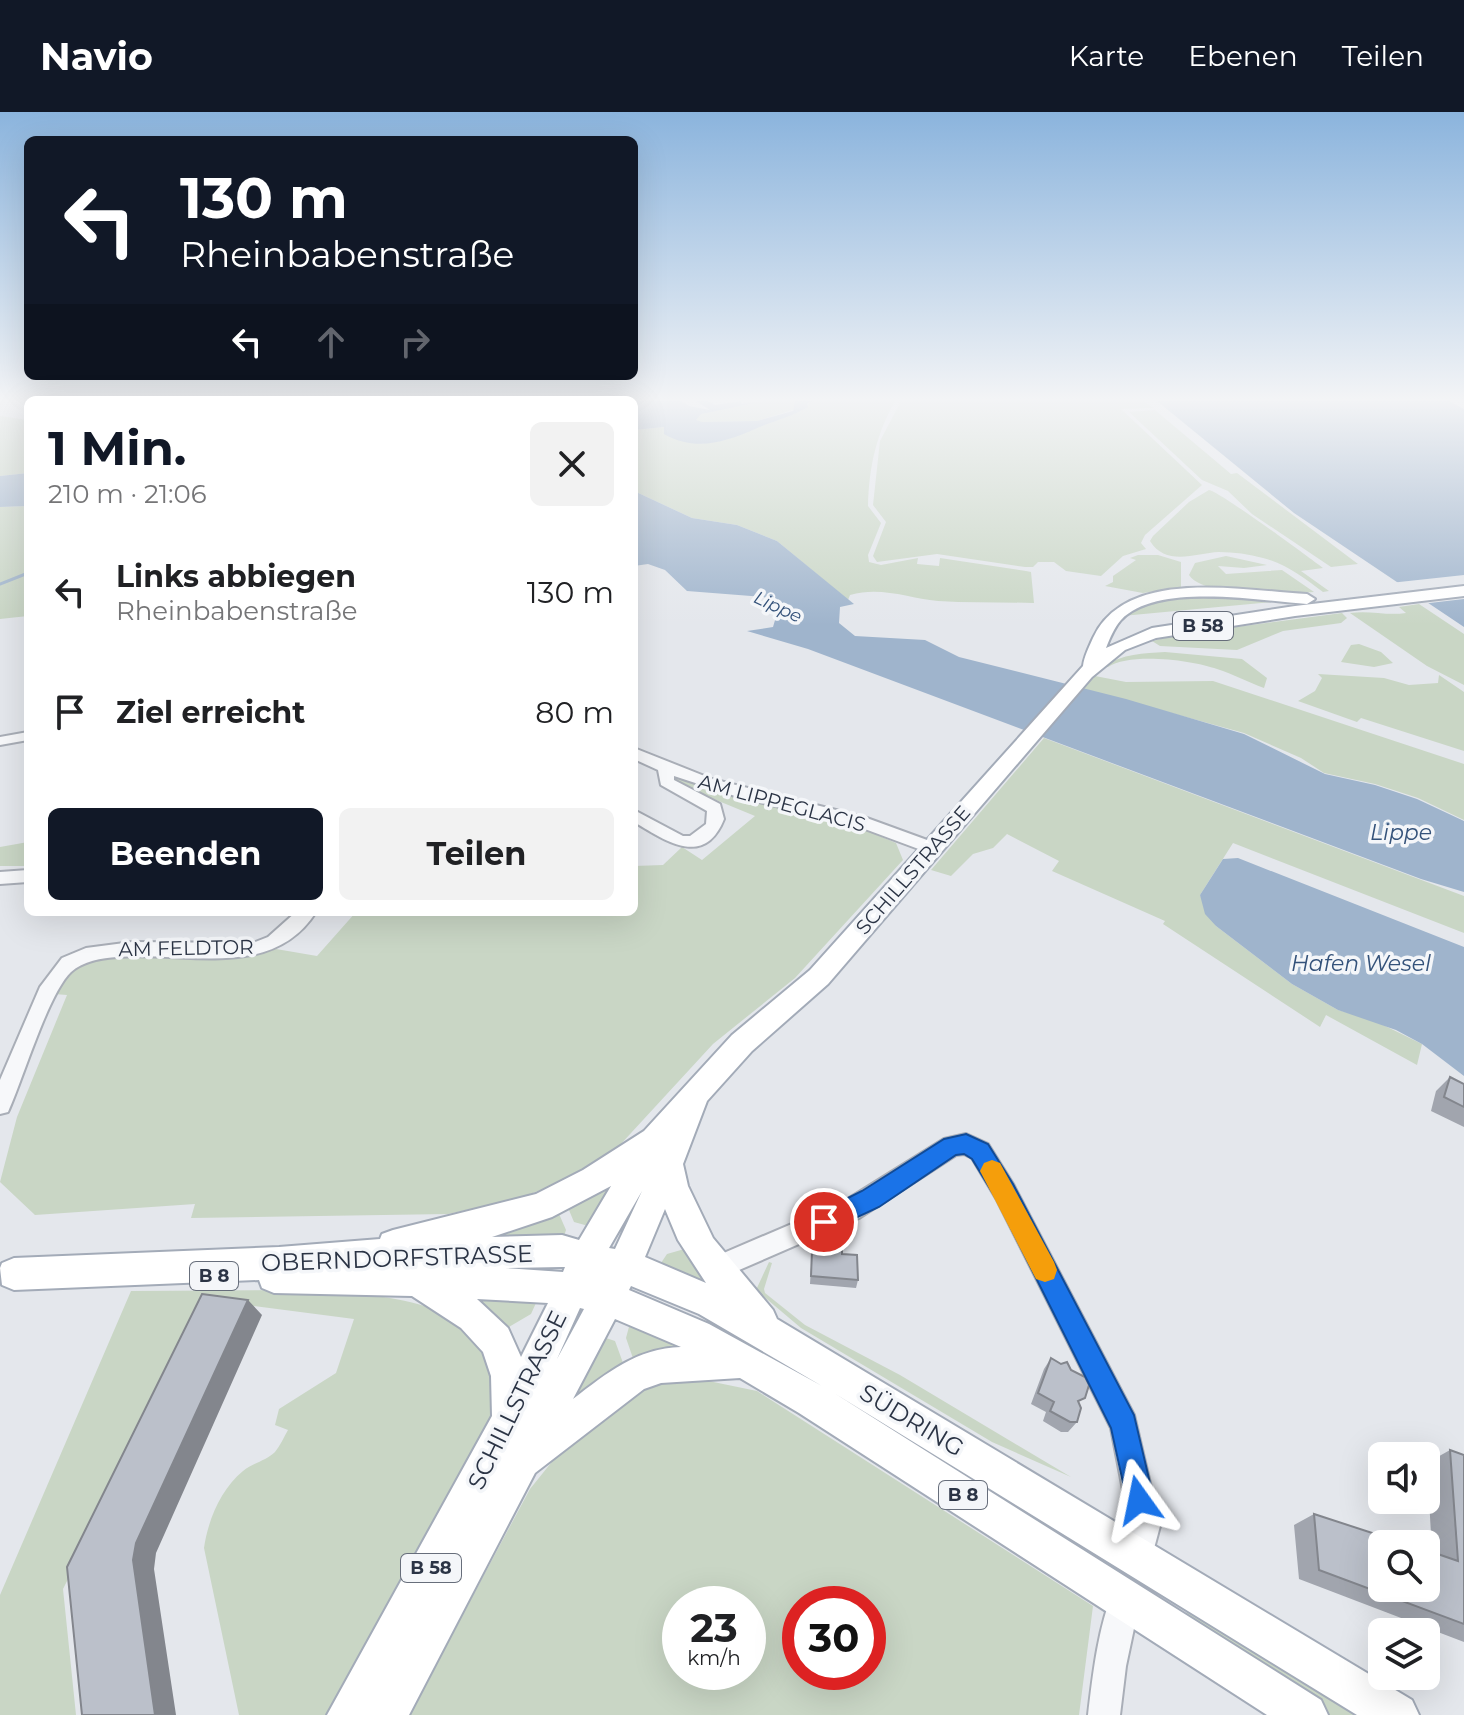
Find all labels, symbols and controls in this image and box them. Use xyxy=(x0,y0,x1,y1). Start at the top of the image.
text: Navio xyxy=(40,33,153,80)
text: Karte xyxy=(1069,39,1144,73)
text: Ebenen xyxy=(1188,39,1298,73)
text: Teilen xyxy=(1342,39,1424,73)
text: 130 m xyxy=(180,164,348,232)
icon: left xyxy=(48,168,152,272)
text: Rheinbabenstraße xyxy=(180,232,514,276)
icon: left xyxy=(225,320,269,364)
icon: ahead xyxy=(309,320,353,364)
icon: right xyxy=(393,320,437,364)
text: 1 Min. xyxy=(48,419,186,477)
button: close xyxy=(530,422,614,506)
text: 210 m · 21:06 xyxy=(48,478,207,510)
text: Links abbiegen xyxy=(116,558,356,595)
icon: left xyxy=(48,570,92,614)
text: 130 m xyxy=(527,574,614,611)
water label: Lippe xyxy=(750,586,806,628)
text: Rheinbabenstraße xyxy=(116,595,357,627)
road number: B 58 xyxy=(1173,612,1233,640)
icon: arrive xyxy=(48,690,92,734)
text: Ziel erreicht xyxy=(116,694,305,731)
text: 80 m xyxy=(535,694,614,731)
street label: AM LIPPEGLACIS xyxy=(696,769,868,837)
street label: SCHILLSTRASSE xyxy=(851,801,975,939)
button: Beenden xyxy=(48,808,323,900)
button: Teilen xyxy=(339,808,614,900)
water label: Lippe xyxy=(1370,819,1432,846)
street label: AM FELDTOR xyxy=(118,935,254,961)
water label: Hafen Wesel xyxy=(1291,950,1431,977)
pin xyxy=(790,1188,858,1256)
icon: arrive xyxy=(802,1200,846,1244)
street label: OBERNDORFSTRASSE xyxy=(261,1239,533,1277)
road number: B 8 xyxy=(190,1262,238,1290)
street label: SCHILLSTRASSE xyxy=(461,1306,573,1494)
street label: SÜDRING xyxy=(855,1378,969,1462)
map controls xyxy=(1368,1442,1440,1690)
button: sound xyxy=(1368,1442,1440,1514)
position arrow xyxy=(1097,1458,1181,1542)
road number: B 8 xyxy=(939,1481,987,1509)
button: search xyxy=(1368,1530,1440,1602)
road number: B 58 xyxy=(401,1554,461,1582)
speed limit sign: 30 xyxy=(782,1586,886,1690)
text: 23 xyxy=(690,1603,738,1652)
button: layers xyxy=(1368,1618,1440,1690)
text: km/h xyxy=(687,1646,741,1670)

